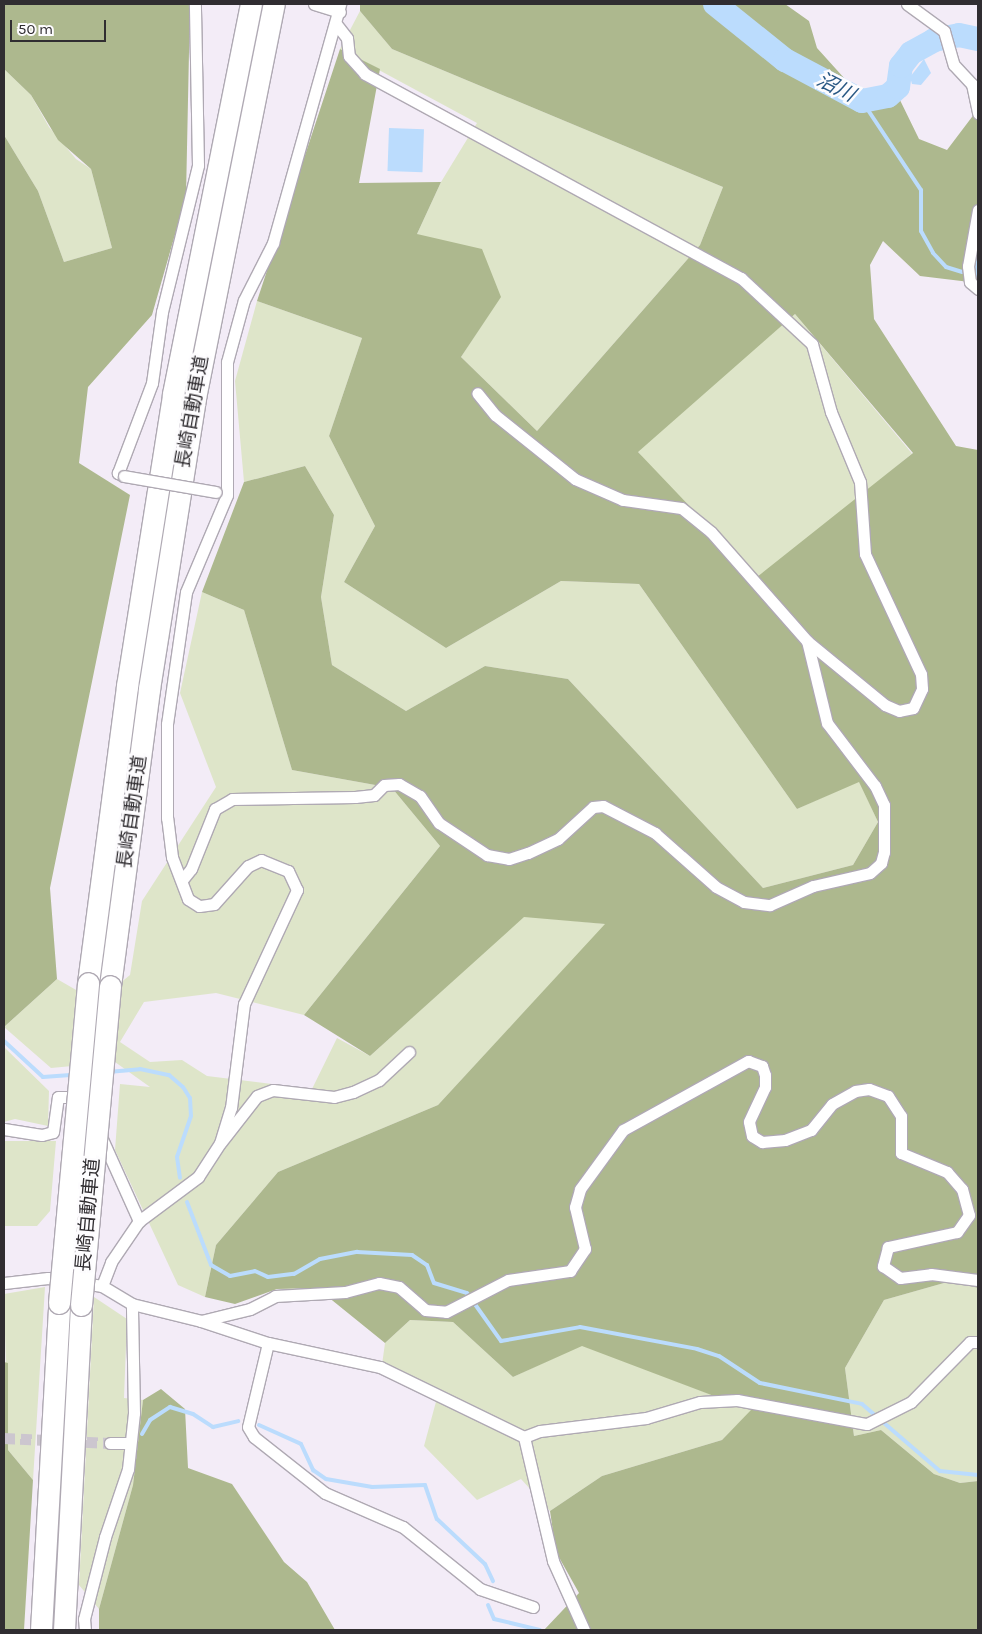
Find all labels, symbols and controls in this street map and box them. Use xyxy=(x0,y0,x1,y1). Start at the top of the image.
scale bar xyxy=(12,10,109,42)
text: 50 m xyxy=(18,20,53,38)
water label: 沼川 xyxy=(813,67,859,107)
street label: 長崎自動車道 xyxy=(172,354,214,470)
street label: 長崎自動車道 xyxy=(114,754,152,870)
street label: 長崎自動車道 xyxy=(73,1157,105,1273)

